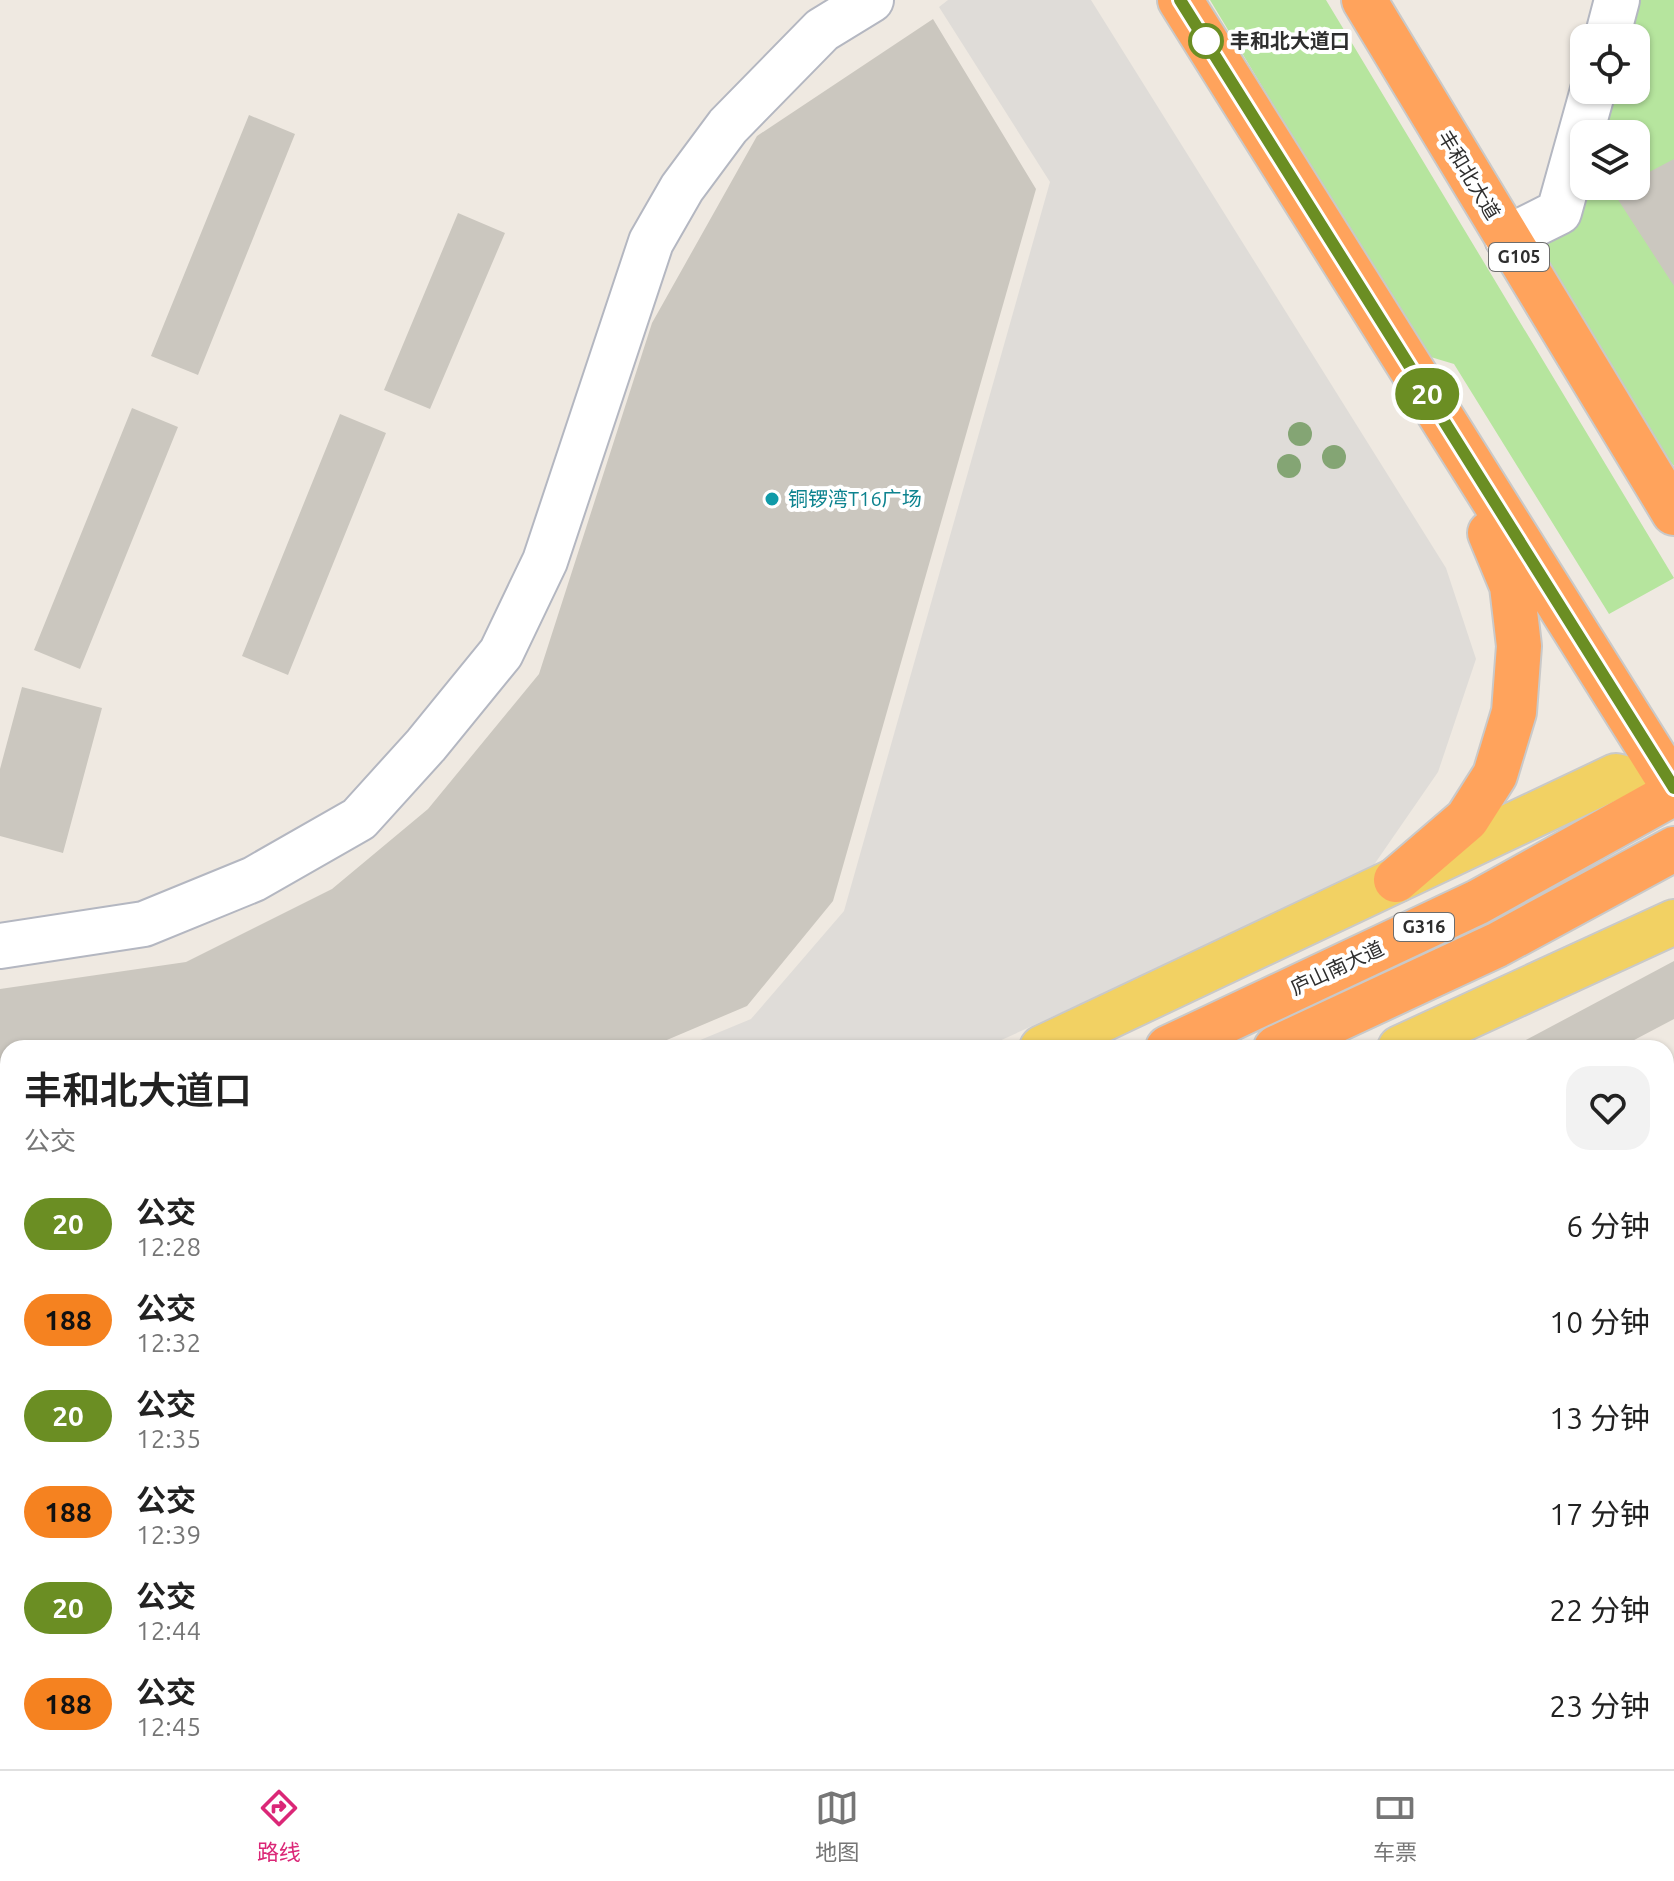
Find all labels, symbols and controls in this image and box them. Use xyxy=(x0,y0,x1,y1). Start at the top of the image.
marker: 丰和北大道口 xyxy=(1189,24,1223,58)
map controls xyxy=(1570,24,1650,200)
button: locate xyxy=(1570,24,1650,104)
place label: 丰和北大道口 xyxy=(1230,29,1350,52)
button: layers xyxy=(1570,120,1650,200)
street label: 丰和北大道 xyxy=(1434,126,1505,224)
road number: G105 xyxy=(1489,243,1549,271)
line badge: 20 xyxy=(1391,368,1463,420)
text: 20 xyxy=(1411,378,1443,409)
place label: 铜锣湾T16广场 xyxy=(788,487,922,510)
marker: 铜锣湾T16广场 xyxy=(763,490,781,508)
road number: G316 xyxy=(1394,913,1454,941)
street label: 庐山南大道 xyxy=(1287,936,1387,999)
button: heart xyxy=(1566,1066,1650,1150)
text: 丰和北大道口 xyxy=(24,1069,252,1111)
text: 公交 xyxy=(24,1126,76,1155)
text: 公交 xyxy=(136,1195,196,1229)
text: 20 xyxy=(52,1208,84,1239)
text: 6 分钟 xyxy=(1566,1209,1650,1243)
text: 12:28 xyxy=(136,1232,201,1261)
text: 公交 xyxy=(136,1291,196,1325)
text: 188 xyxy=(44,1304,92,1335)
text: 10 分钟 xyxy=(1549,1305,1650,1339)
text: 12:32 xyxy=(136,1328,201,1357)
text: 公交 xyxy=(136,1387,196,1421)
text: 20 xyxy=(52,1400,84,1431)
text: 13 分钟 xyxy=(1549,1401,1650,1435)
text: 12:35 xyxy=(136,1424,201,1453)
text: 公交 xyxy=(136,1483,196,1517)
text: 188 xyxy=(44,1496,92,1527)
text: 17 分钟 xyxy=(1549,1497,1650,1531)
text: 12:39 xyxy=(136,1520,201,1549)
text: 公交 xyxy=(136,1579,196,1613)
text: 20 xyxy=(52,1592,84,1623)
text: 22 分钟 xyxy=(1549,1593,1650,1627)
text: 12:44 xyxy=(136,1616,201,1645)
text: 公交 xyxy=(136,1675,196,1709)
text: 188 xyxy=(44,1688,92,1719)
text: 23 分钟 xyxy=(1549,1689,1650,1723)
text: 12:45 xyxy=(136,1712,201,1741)
tab: 路线 xyxy=(257,1786,301,1866)
tab: 地图 xyxy=(815,1786,859,1866)
tab: 车票 xyxy=(1373,1786,1417,1866)

